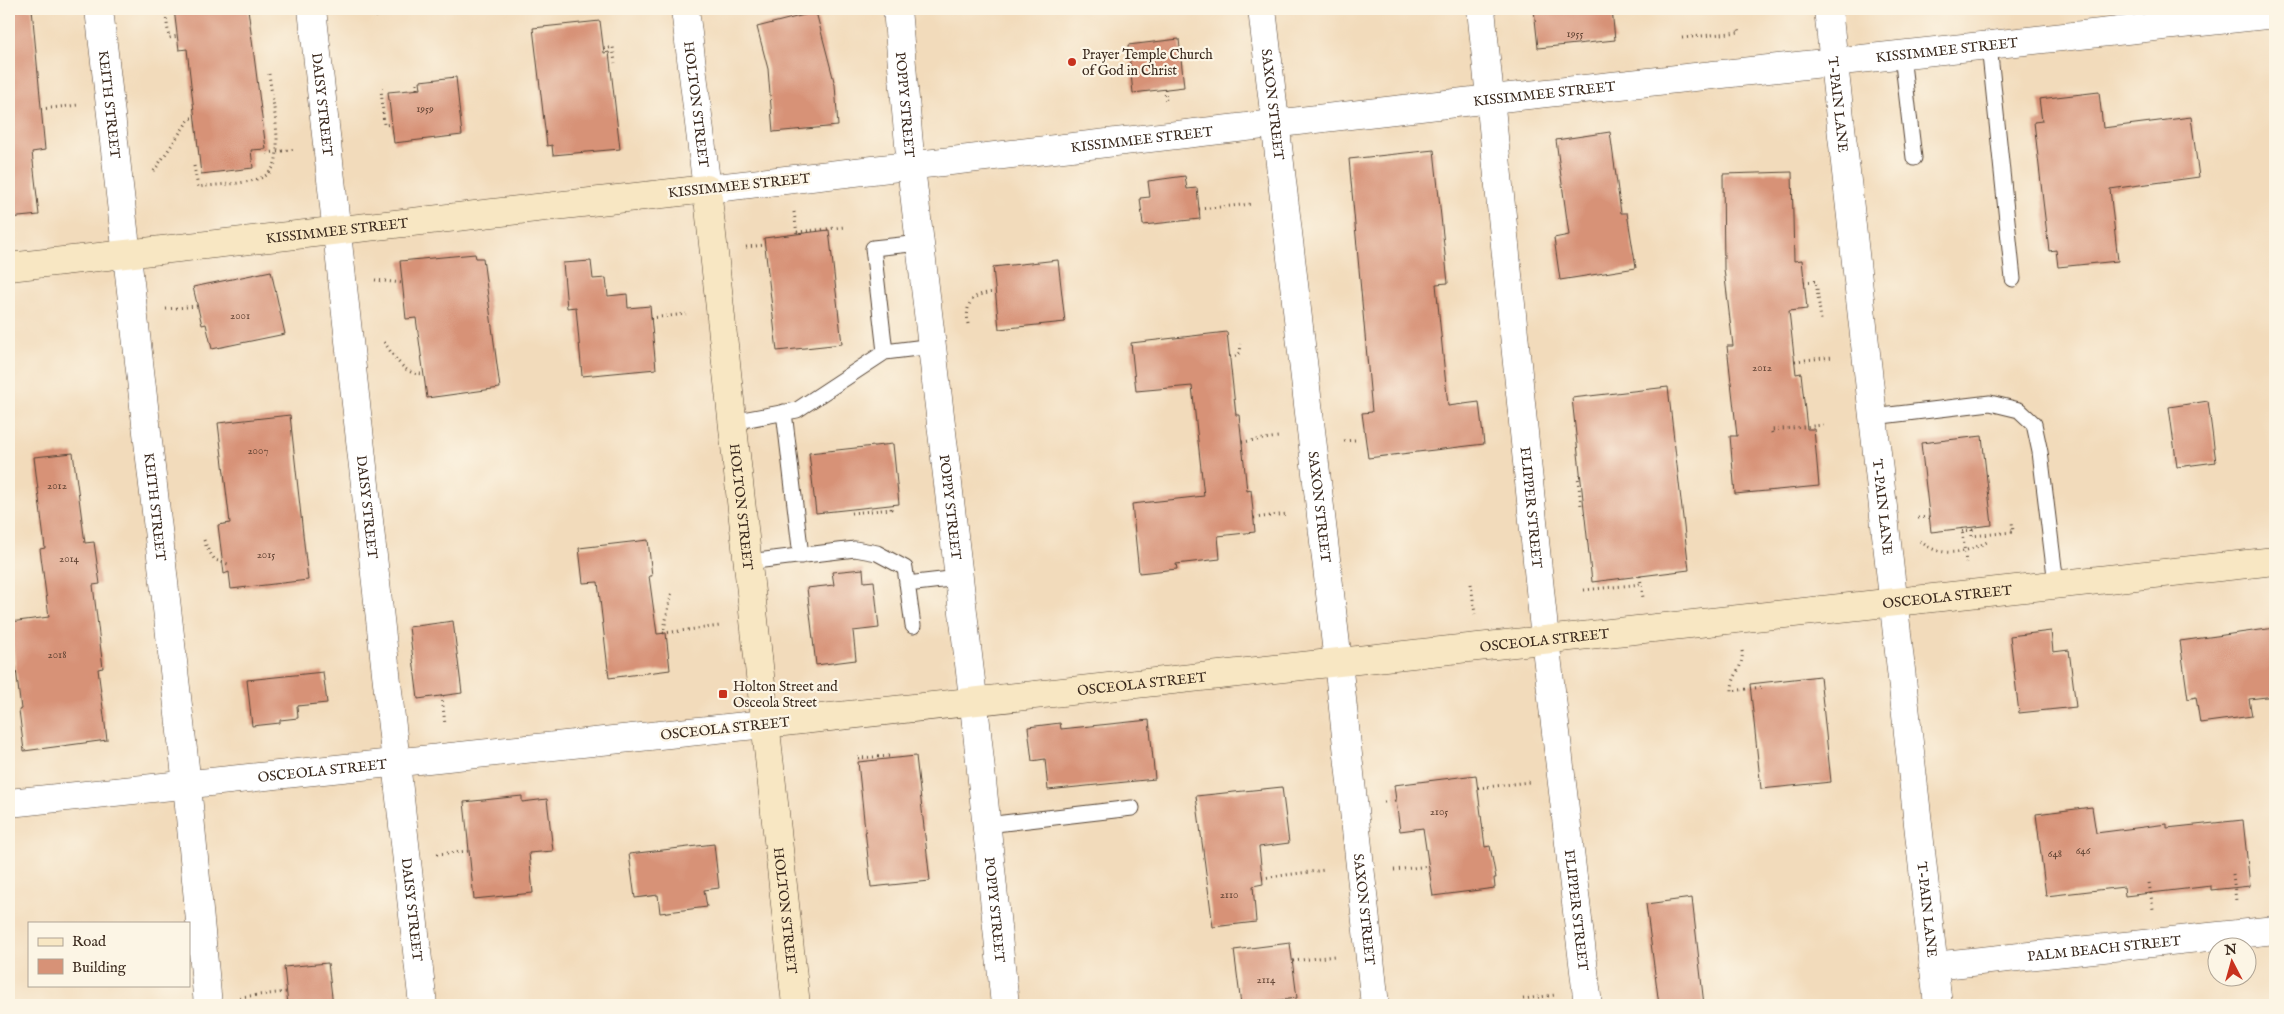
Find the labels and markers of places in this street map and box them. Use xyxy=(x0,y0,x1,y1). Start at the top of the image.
place label: Prayer Temple Church of God in Christ xyxy=(1082,46,1213,80)
marker: Prayer Temple Church of God in Christ xyxy=(1066,56,1078,68)
place label: Holton Street and Osceola Street xyxy=(733,678,838,712)
marker: Holton Street and Osceola Street xyxy=(717,688,729,700)

